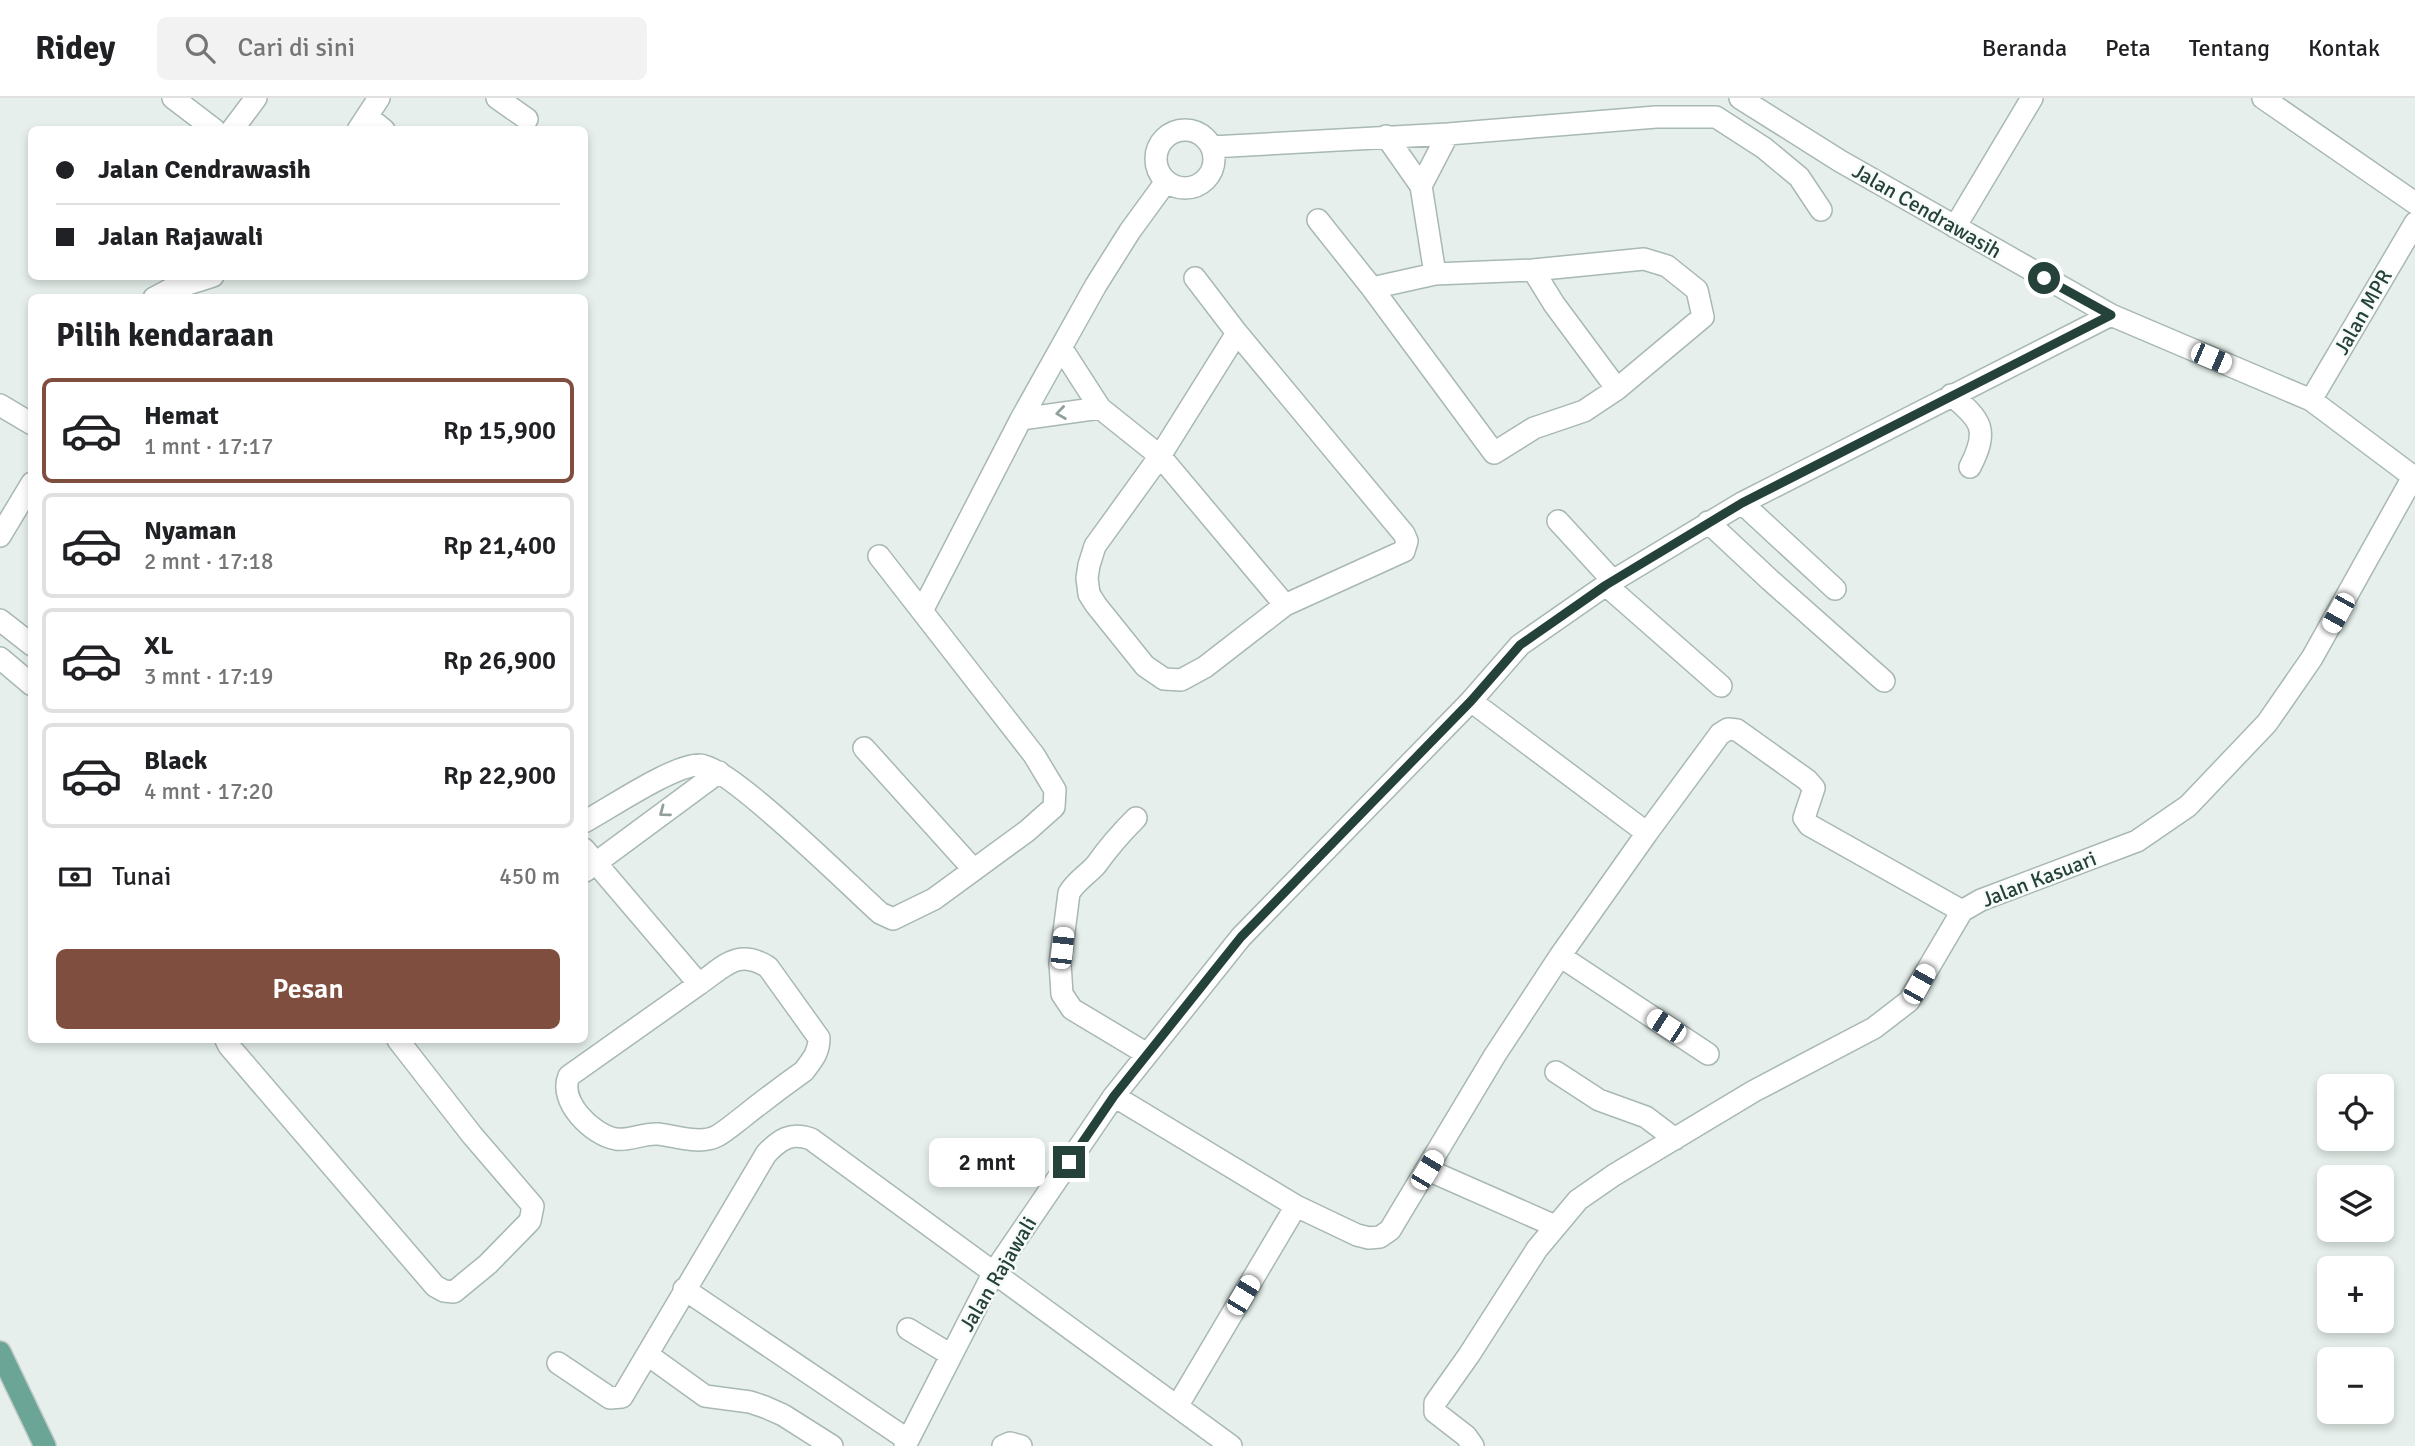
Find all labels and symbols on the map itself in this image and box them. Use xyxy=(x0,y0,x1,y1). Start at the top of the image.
street label: Jalan Cendrawasih xyxy=(1848,158,2006,264)
route start xyxy=(2028,262,2060,294)
street label: Jalan MPR xyxy=(2328,265,2398,359)
car xyxy=(2188,340,2235,376)
one-way arrow xyxy=(1055,405,1067,420)
car xyxy=(2319,590,2358,636)
one-way arrow xyxy=(659,804,671,817)
street label: Jalan Kasuari xyxy=(1978,845,2100,913)
car xyxy=(1050,926,1075,970)
car xyxy=(1900,961,1939,1007)
car xyxy=(1643,1006,1690,1046)
callout: 2 mnt xyxy=(929,1138,1044,1186)
route end xyxy=(1053,1146,1085,1178)
car xyxy=(1408,1147,1447,1193)
street label: Jalan Rajawali xyxy=(954,1212,1042,1336)
car xyxy=(1224,1272,1263,1318)

